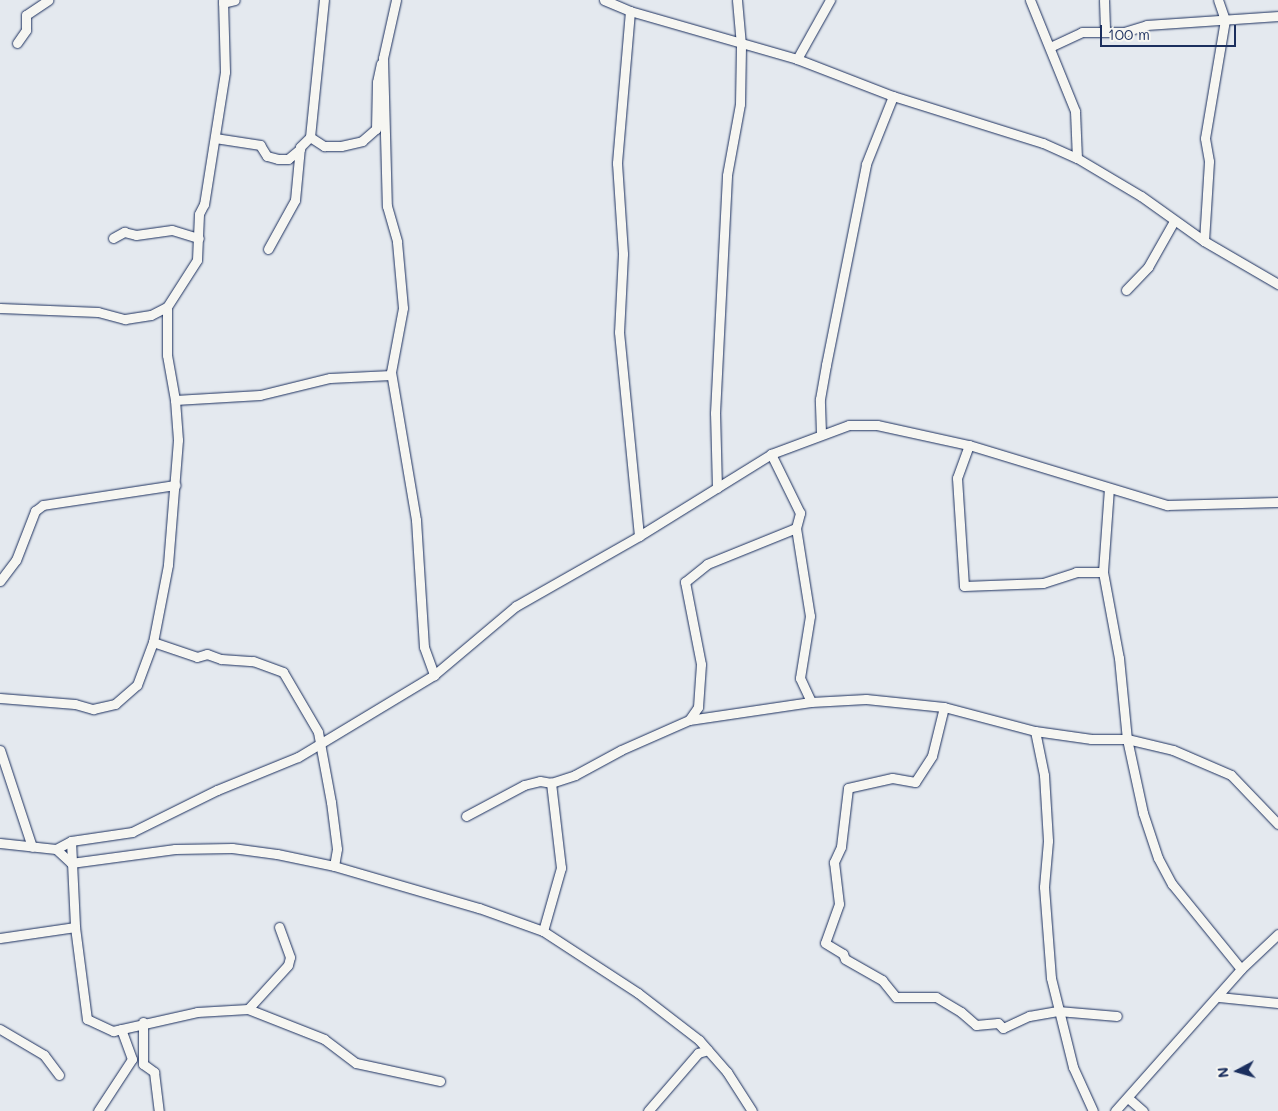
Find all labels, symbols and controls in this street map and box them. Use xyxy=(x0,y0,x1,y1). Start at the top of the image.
scale bar xyxy=(1103,15,1239,47)
text: 100 m xyxy=(1108,24,1150,44)
north arrow xyxy=(1213,1046,1263,1096)
text: N xyxy=(1213,1066,1233,1079)

